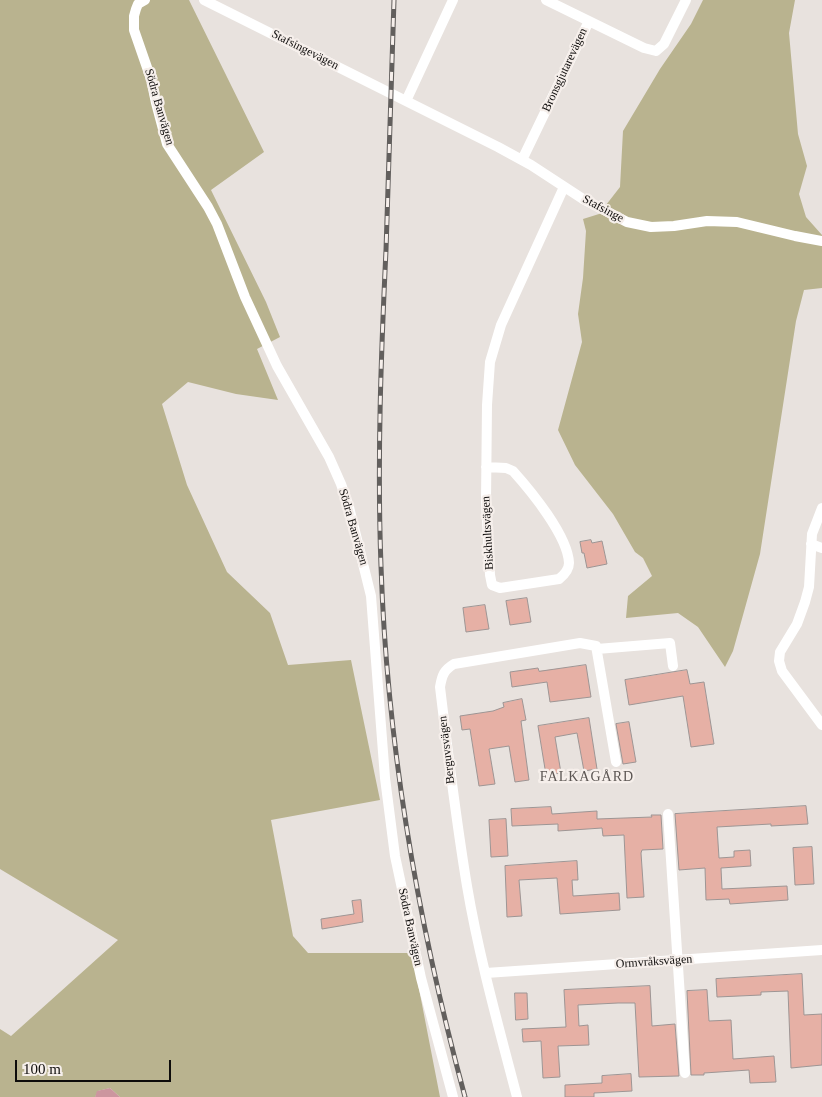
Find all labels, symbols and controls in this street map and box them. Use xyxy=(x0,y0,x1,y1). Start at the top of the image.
street label: Bronsgjutarevägen xyxy=(539,26,591,114)
street label: Stafsingevägen xyxy=(269,27,341,73)
street label: Södra Banvägen xyxy=(141,67,177,147)
street label: Stafsinge xyxy=(580,192,626,226)
street label: Södra Banvägen xyxy=(335,487,371,567)
street label: Biskhultsvägen xyxy=(479,496,497,570)
street label: Berguvsvägen xyxy=(436,715,458,785)
district label: FALKAGÅRD xyxy=(539,769,635,785)
street label: Södra Banvägen xyxy=(395,887,425,967)
street label: Ormvråksvägen xyxy=(615,952,693,972)
scale bar xyxy=(18,1050,174,1082)
text: 100 m xyxy=(23,1061,61,1077)

